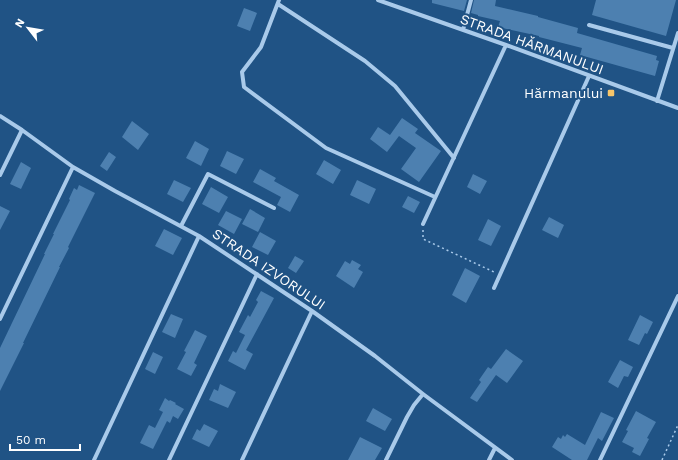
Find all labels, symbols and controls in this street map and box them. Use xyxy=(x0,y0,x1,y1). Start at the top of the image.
north arrow xyxy=(8,8,48,48)
street label: STRADA HĂRMANULUI xyxy=(458,11,606,77)
text: N xyxy=(12,16,28,30)
place label: Hărmanului xyxy=(524,85,603,101)
marker: Hărmanului xyxy=(606,88,616,98)
street label: STRADA IZVORULUI xyxy=(210,225,328,313)
scale bar xyxy=(10,426,80,452)
text: 50 m xyxy=(16,433,46,447)

